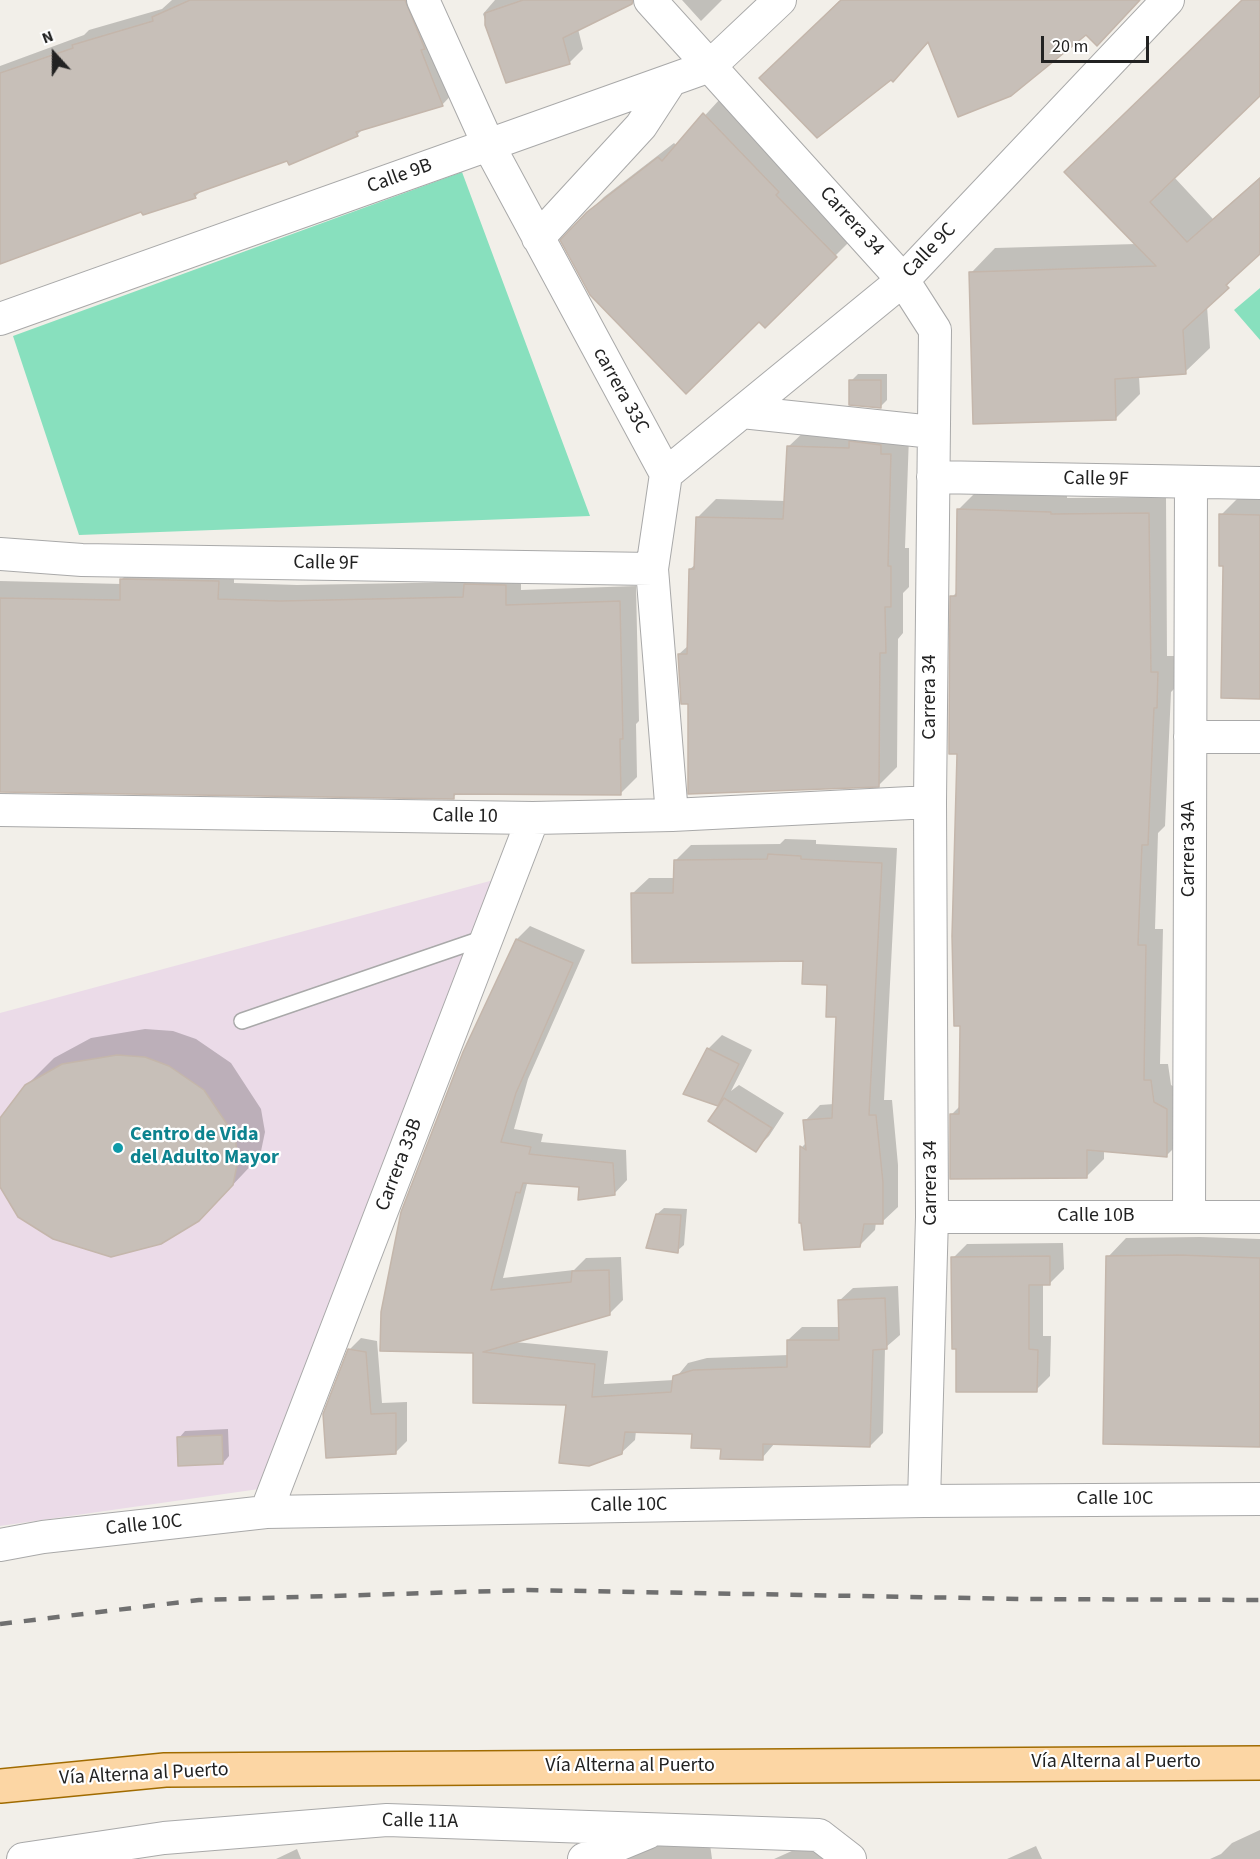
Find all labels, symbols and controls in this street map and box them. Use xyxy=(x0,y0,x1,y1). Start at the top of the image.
north arrow xyxy=(24,24,84,84)
scale bar xyxy=(1044,24,1152,62)
text: N xyxy=(39,25,56,49)
text: 20 m xyxy=(1052,34,1088,59)
street label: Calle 9B xyxy=(364,154,436,200)
street label: Carrera 34 xyxy=(813,182,889,262)
street label: Calle 9C xyxy=(898,219,962,283)
street label: carrera 33C xyxy=(587,344,653,438)
street label: Calle 9F xyxy=(1063,467,1129,493)
street label: Calle 9F xyxy=(293,551,359,577)
street label: Carrera 34 xyxy=(919,654,943,740)
street label: Carrera 34A xyxy=(1178,801,1202,897)
street label: Calle 10 xyxy=(432,804,498,830)
street label: Carrera 33B xyxy=(371,1115,429,1215)
place label: Centro de Vida del Adulto Mayor xyxy=(130,1124,279,1171)
street label: Carrera 34 xyxy=(920,1140,944,1226)
marker: Centro de Vida del Adulto Mayor xyxy=(111,1141,125,1155)
street label: Calle 10B xyxy=(1057,1205,1135,1229)
street label: Calle 10C xyxy=(1077,1488,1153,1512)
street label: Calle 10C xyxy=(590,1493,668,1519)
street label: Calle 10C xyxy=(104,1510,184,1542)
street label: Vía Alterna al Puerto xyxy=(1031,1751,1201,1775)
street label: Vía Alterna al Puerto xyxy=(545,1755,715,1779)
street label: Vía Alterna al Puerto xyxy=(59,1759,229,1791)
street label: Calle 11A xyxy=(382,1809,458,1835)

